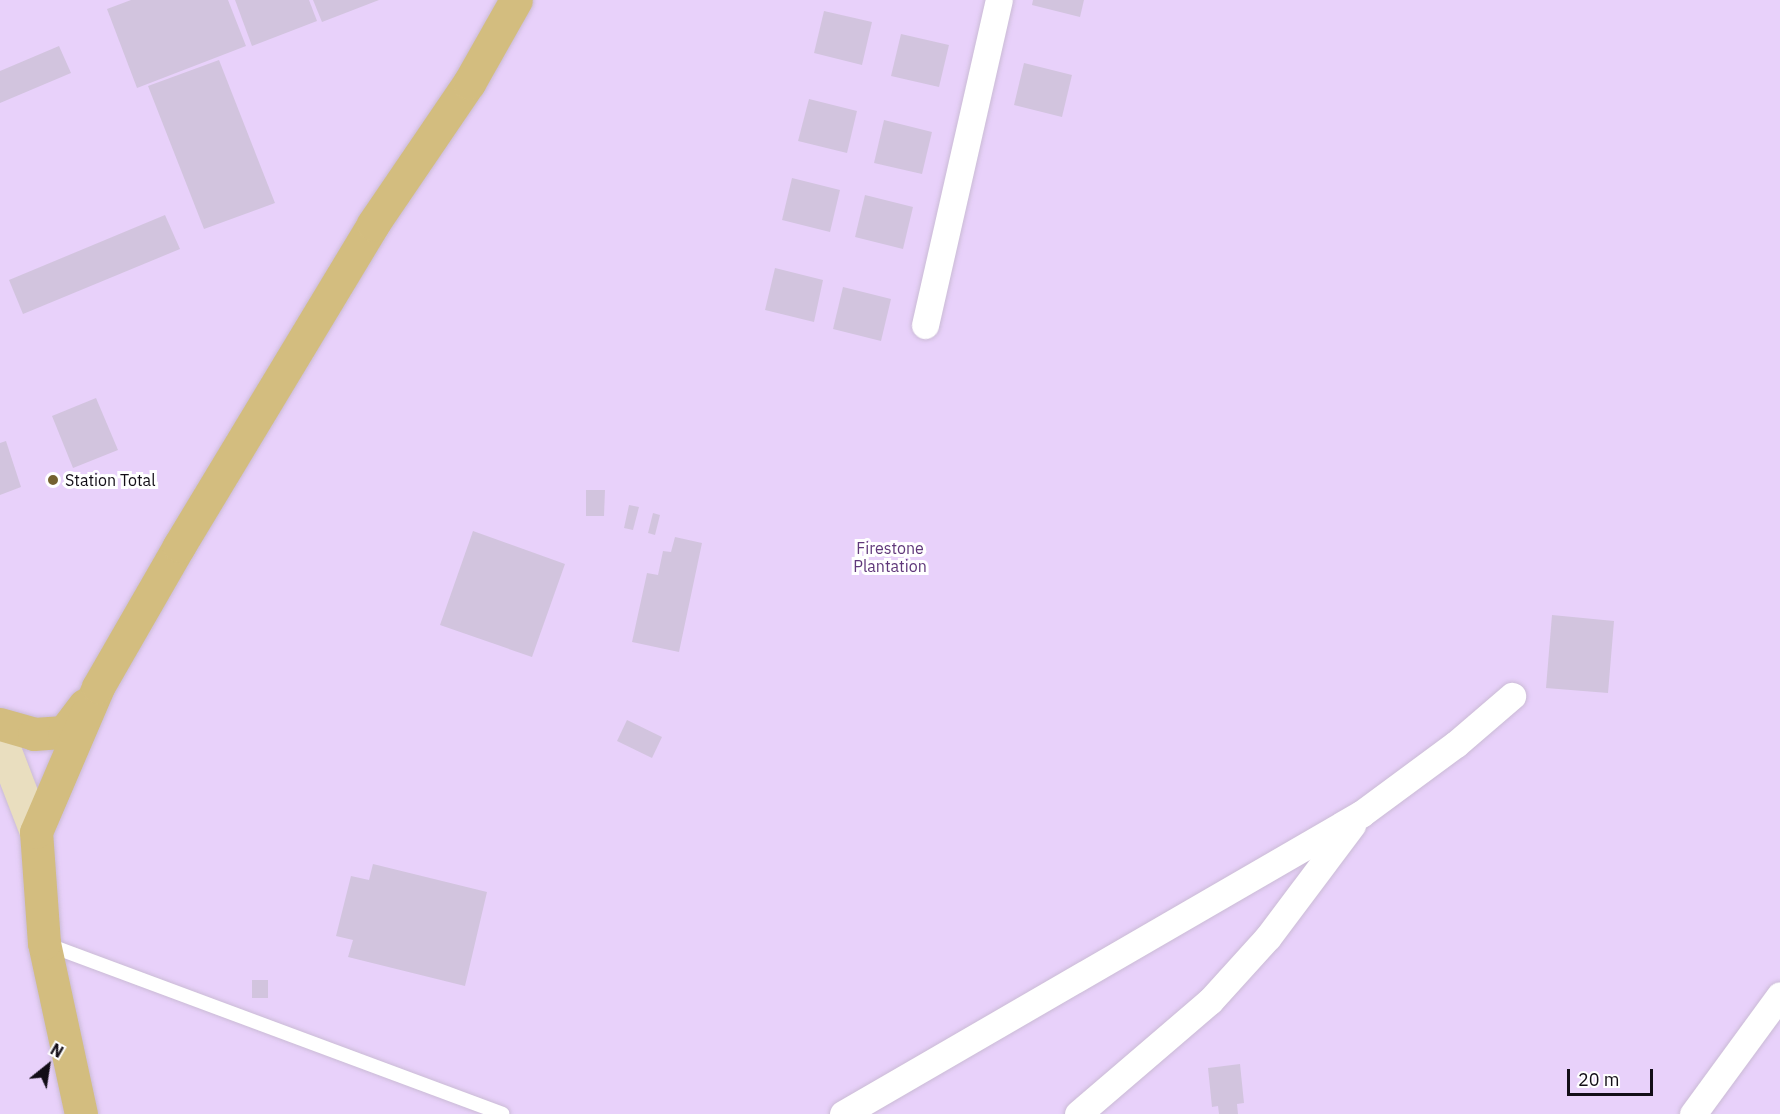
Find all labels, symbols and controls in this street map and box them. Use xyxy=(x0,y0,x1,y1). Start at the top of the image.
place label: Station Total xyxy=(65,470,155,490)
marker: Station Total xyxy=(46,473,60,487)
park label: Firestone Plantation xyxy=(853,538,927,576)
north arrow xyxy=(18,1036,78,1096)
text: N xyxy=(47,1039,67,1062)
scale bar xyxy=(1570,1057,1656,1095)
text: 20 m xyxy=(1578,1068,1620,1091)

